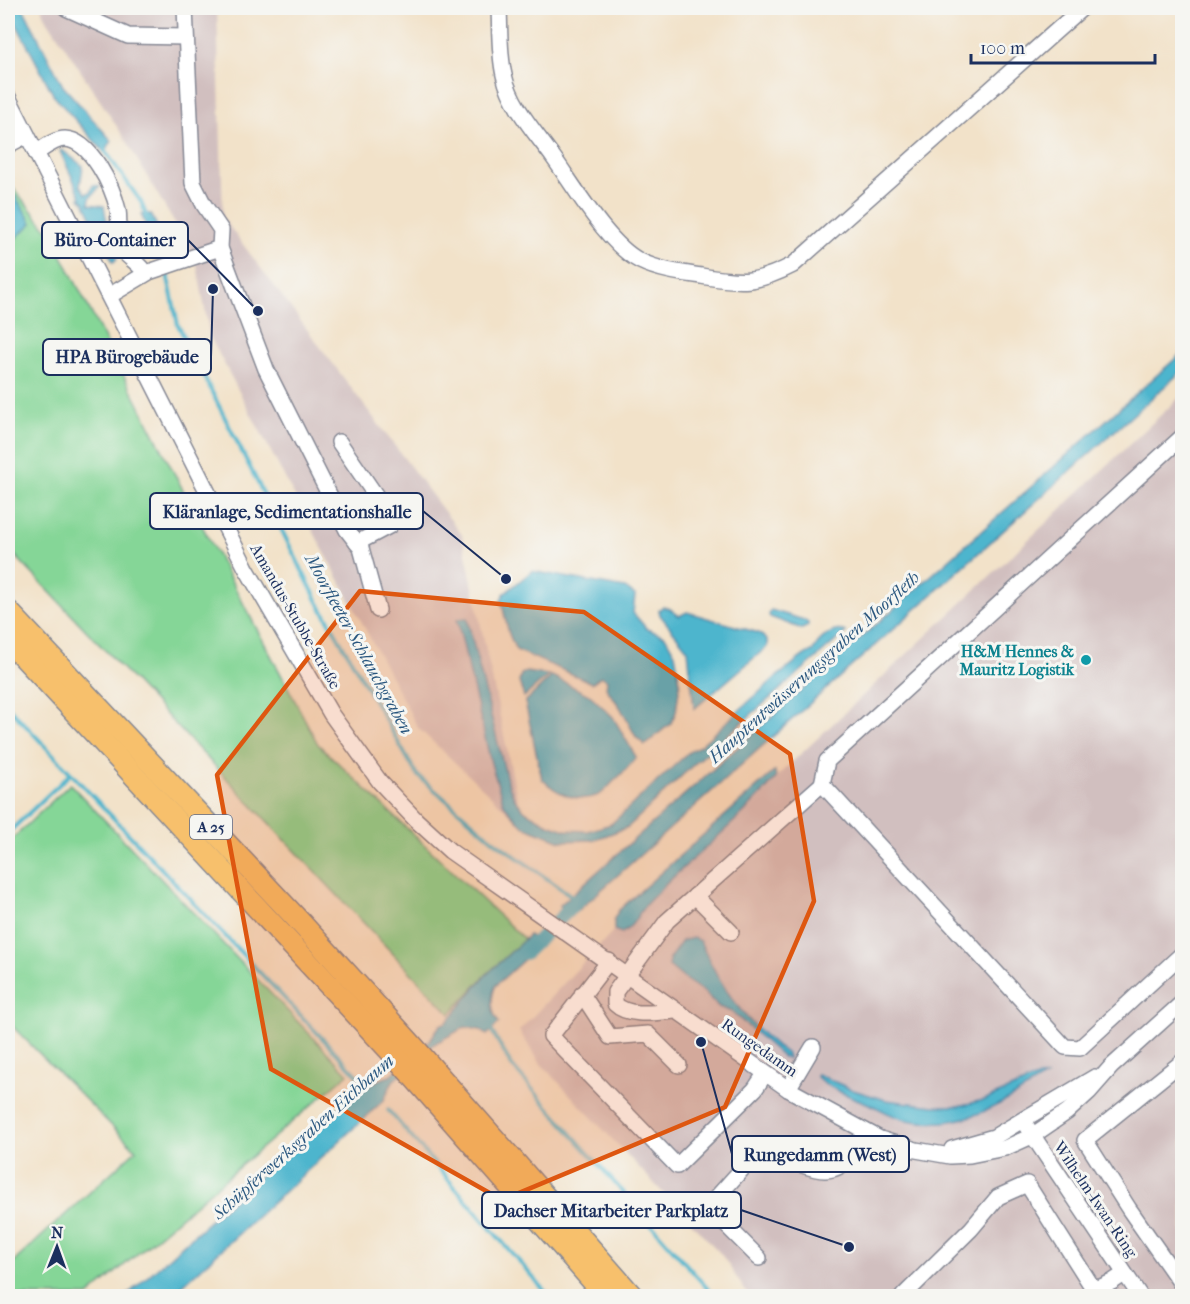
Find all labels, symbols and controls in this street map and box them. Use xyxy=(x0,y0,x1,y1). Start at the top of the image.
scale bar xyxy=(971,27,1156,65)
text: 100 m xyxy=(980,38,1025,59)
callout: Büro-Container xyxy=(42,222,188,258)
text: Büro-Container xyxy=(54,230,176,251)
callout: HPA Bürogebäude xyxy=(43,339,211,375)
text: HPA Bürogebäude xyxy=(55,347,199,368)
callout: Kläranlage, Sedimentationshalle xyxy=(150,493,423,529)
text: Kläranlage, Sedimentationshalle xyxy=(162,502,412,523)
street label: Amandus-Stubbe-Straße xyxy=(246,539,345,692)
water label: Moorfleeter Schlauchgraben xyxy=(299,549,417,738)
water label: Hauptentwässerungsgraben Moorfleth xyxy=(704,567,924,768)
place label: H&M Hennes & Mauritz Logistik xyxy=(959,642,1075,680)
marker: H&M Hennes & Mauritz Logistik xyxy=(1079,653,1093,667)
road number: A 25 xyxy=(190,815,232,839)
street label: Rungedamm xyxy=(718,1014,802,1081)
water label: Schüpferwerksgraben Eichbaum xyxy=(208,1050,398,1225)
callout: Rungedamm (West) xyxy=(732,1136,909,1172)
street label: Wilhelm-Iwan-Ring xyxy=(1049,1137,1142,1261)
text: Rungedamm (West) xyxy=(743,1145,897,1166)
callout: Dachser Mitarbeiter Parkplatz xyxy=(482,1192,741,1228)
text: Dachser Mitarbeiter Parkplatz xyxy=(494,1201,728,1222)
north arrow xyxy=(27,1217,87,1277)
text: N xyxy=(51,1223,64,1242)

